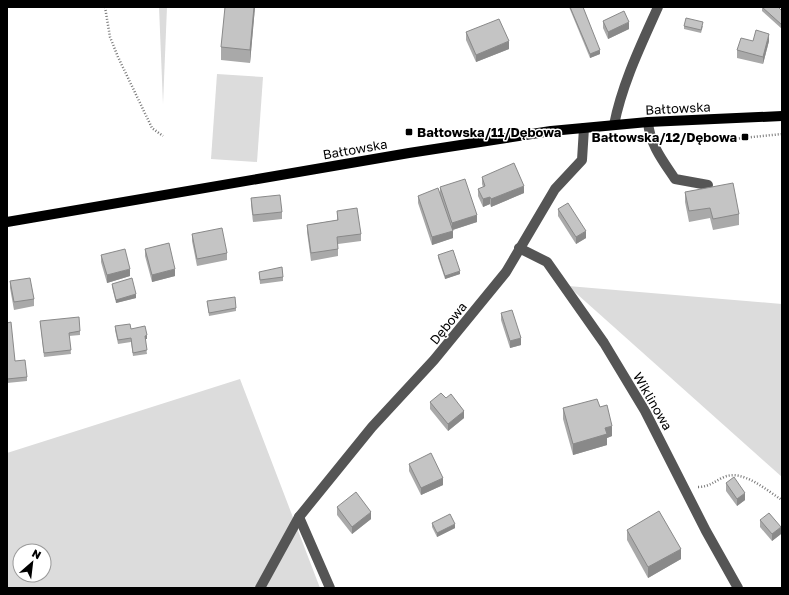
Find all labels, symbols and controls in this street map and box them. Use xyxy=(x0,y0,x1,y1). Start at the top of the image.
street label: Bałtowska xyxy=(645,98,711,118)
place label: Bałtowska/11/Dębowa xyxy=(417,124,562,140)
marker: Bałtowska/11/Dębowa xyxy=(404,127,414,137)
place label: Bałtowska/12/Dębowa xyxy=(592,129,737,145)
marker: Bałtowska/12/Dębowa xyxy=(740,132,750,142)
street label: Bałtowska xyxy=(321,135,389,163)
street label: Dębowa xyxy=(426,299,470,347)
street label: Wiklinowa xyxy=(630,369,676,433)
north arrow xyxy=(12,543,52,583)
text: N xyxy=(30,546,44,561)

